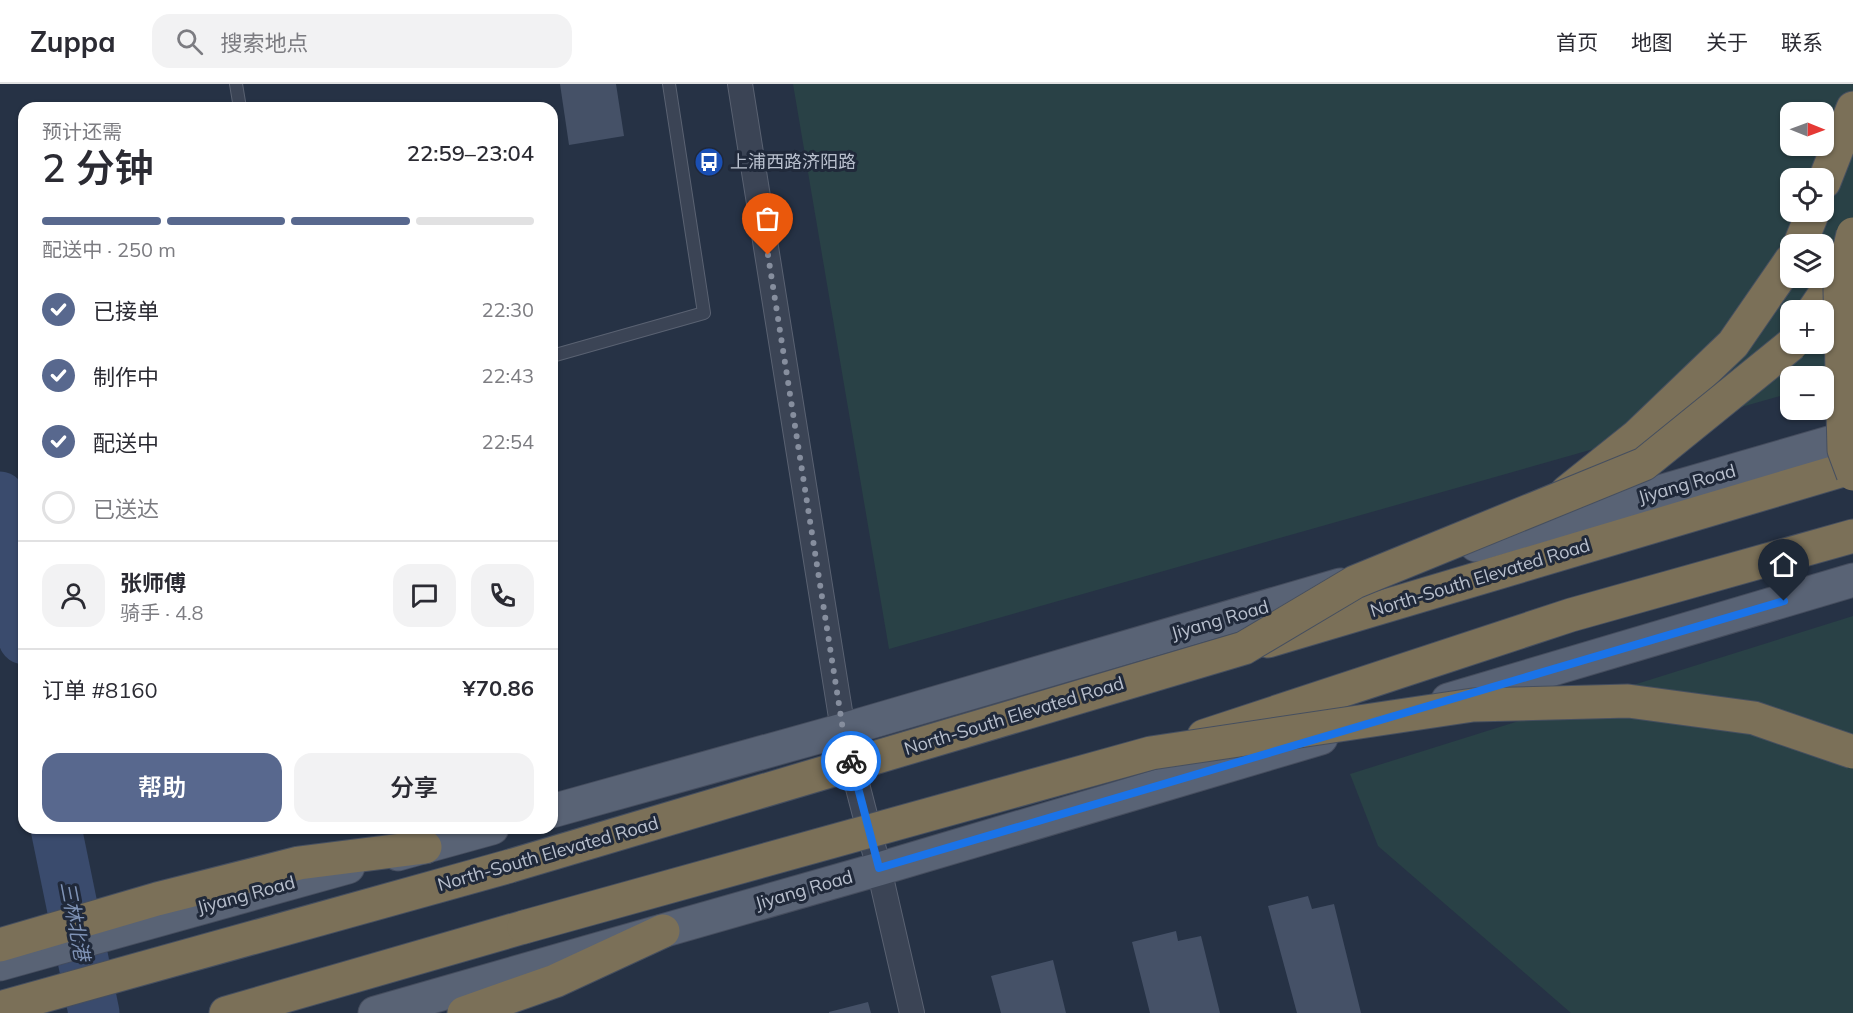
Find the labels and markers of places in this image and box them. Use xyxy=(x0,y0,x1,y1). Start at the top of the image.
bus stop icon: 上浦西路济阳路 xyxy=(693,146,725,178)
place label: 上浦西路济阳路 xyxy=(730,150,856,173)
pin xyxy=(742,193,793,255)
pin xyxy=(1758,539,1809,601)

